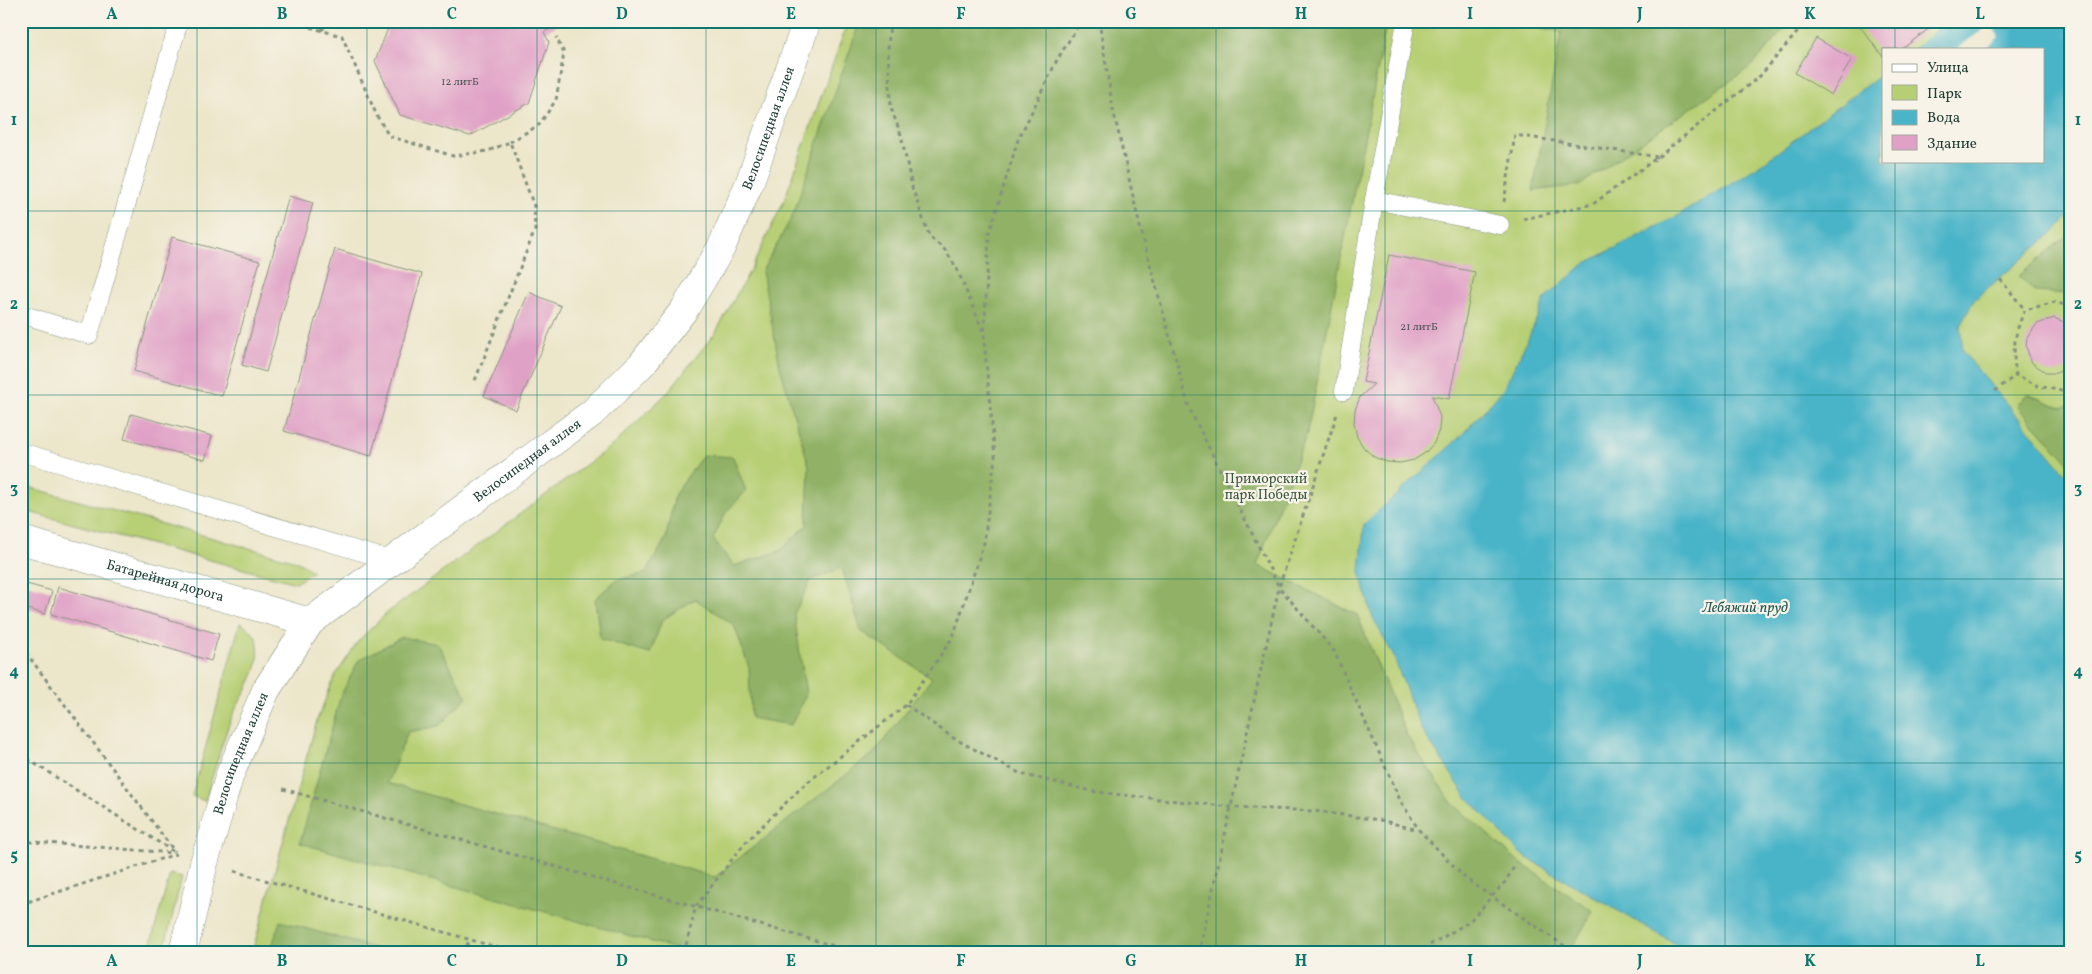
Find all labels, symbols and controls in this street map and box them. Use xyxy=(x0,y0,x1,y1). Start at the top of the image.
text: A xyxy=(106,4,118,26)
text: B xyxy=(277,4,288,26)
text: C xyxy=(447,4,457,26)
text: D xyxy=(616,4,628,26)
text: E xyxy=(786,4,796,26)
text: F xyxy=(956,4,966,26)
text: G xyxy=(1125,4,1137,26)
text: H xyxy=(1295,4,1307,26)
text: I xyxy=(1467,4,1473,26)
text: J xyxy=(1636,4,1643,26)
text: K xyxy=(1804,4,1816,26)
text: L xyxy=(1975,4,1985,26)
legend xyxy=(1882,48,2044,162)
text: Улица xyxy=(1927,58,1969,79)
street label: Велосипедная аллея xyxy=(738,64,800,193)
house number: 12 литБ xyxy=(441,75,479,90)
text: Парк xyxy=(1927,84,1962,105)
text: Вода xyxy=(1927,108,1960,129)
text: 1 xyxy=(11,110,17,132)
text: 1 xyxy=(2075,110,2081,132)
text: Здание xyxy=(1927,134,1977,155)
text: 2 xyxy=(10,294,18,316)
text: 2 xyxy=(2074,294,2082,316)
house number: 21 литБ xyxy=(1400,320,1438,335)
street label: Велосипедная аллея xyxy=(469,415,585,507)
park label: Приморский парк Победы xyxy=(1225,470,1308,505)
text: 3 xyxy=(10,478,18,500)
text: 3 xyxy=(2074,478,2082,500)
street label: Батарейная дорога xyxy=(104,555,226,607)
water label: Лебяжий пруд xyxy=(1701,598,1788,619)
text: 4 xyxy=(9,661,19,683)
text: 4 xyxy=(2073,661,2083,683)
street label: Велосипедная аллея xyxy=(209,690,273,817)
text: 5 xyxy=(10,845,18,867)
text: 5 xyxy=(2074,845,2082,867)
text: A xyxy=(106,951,118,973)
text: B xyxy=(277,951,288,973)
text: C xyxy=(447,951,457,973)
text: D xyxy=(616,951,628,973)
text: E xyxy=(786,951,796,973)
text: F xyxy=(956,951,966,973)
text: G xyxy=(1125,951,1137,973)
text: H xyxy=(1295,951,1307,973)
text: I xyxy=(1467,951,1473,973)
text: J xyxy=(1636,951,1643,973)
text: K xyxy=(1804,951,1816,973)
text: L xyxy=(1975,951,1985,973)

